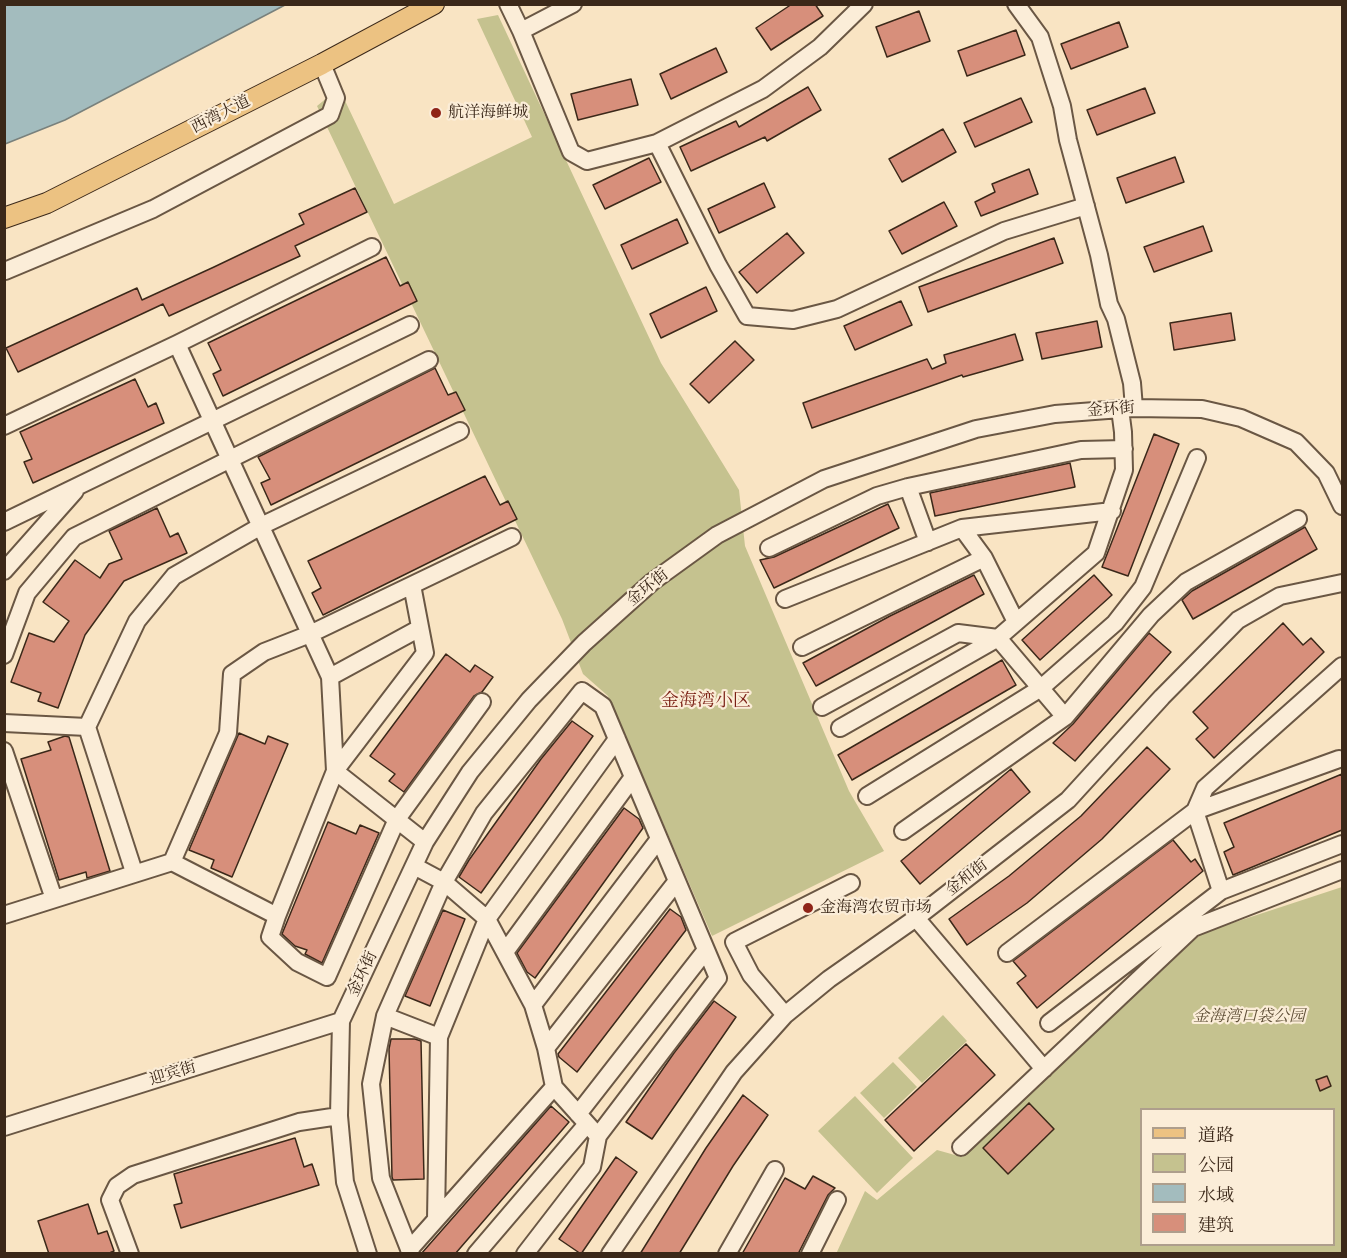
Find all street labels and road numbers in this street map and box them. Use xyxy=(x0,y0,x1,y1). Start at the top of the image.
street label: 西湾大道 xyxy=(188,92,254,138)
street label: 金环街 xyxy=(1086,399,1136,421)
street label: 金环街 xyxy=(623,565,673,611)
street label: 金和街 xyxy=(942,856,992,900)
street label: 金环街 xyxy=(344,948,382,1000)
street label: 迎宾街 xyxy=(147,1058,199,1090)

